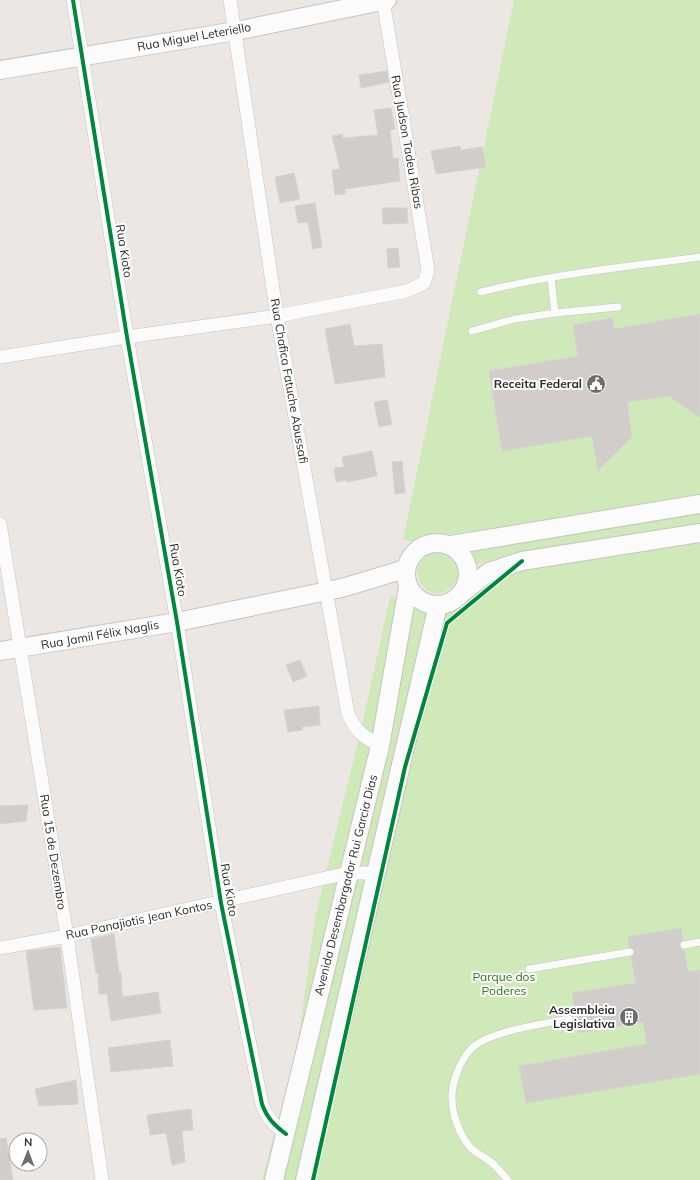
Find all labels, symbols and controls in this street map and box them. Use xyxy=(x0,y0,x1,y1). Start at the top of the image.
street label: Rua Miguel Leteriello xyxy=(136,19,252,54)
street label: Rua Judson Tadeu Ribas xyxy=(388,74,427,210)
street label: Rua Kioto xyxy=(113,223,136,279)
street label: Rua Chafica Fatuche Abussafi xyxy=(268,297,311,465)
public building icon: Receita Federal xyxy=(585,373,607,395)
place label: Receita Federal xyxy=(494,376,582,391)
street label: Rua Kioto xyxy=(166,542,191,598)
street label: Rua Jamil Félix Naglis xyxy=(40,617,160,652)
street label: Avenida Desembargador Rui Garcia Dias xyxy=(311,773,380,997)
street label: Rua 15 de Dezembro xyxy=(37,793,70,911)
street label: Rua Kioto xyxy=(217,862,242,918)
street label: Rua Panajiotis Jean Kontos xyxy=(64,897,214,942)
park label: Parque dos Poderes xyxy=(473,969,535,998)
place label: Assembleia Legislativa xyxy=(549,1002,615,1031)
building icon: Assembleia Legislativa xyxy=(618,1006,640,1028)
north arrow xyxy=(8,1132,48,1172)
text: N xyxy=(24,1135,32,1149)

